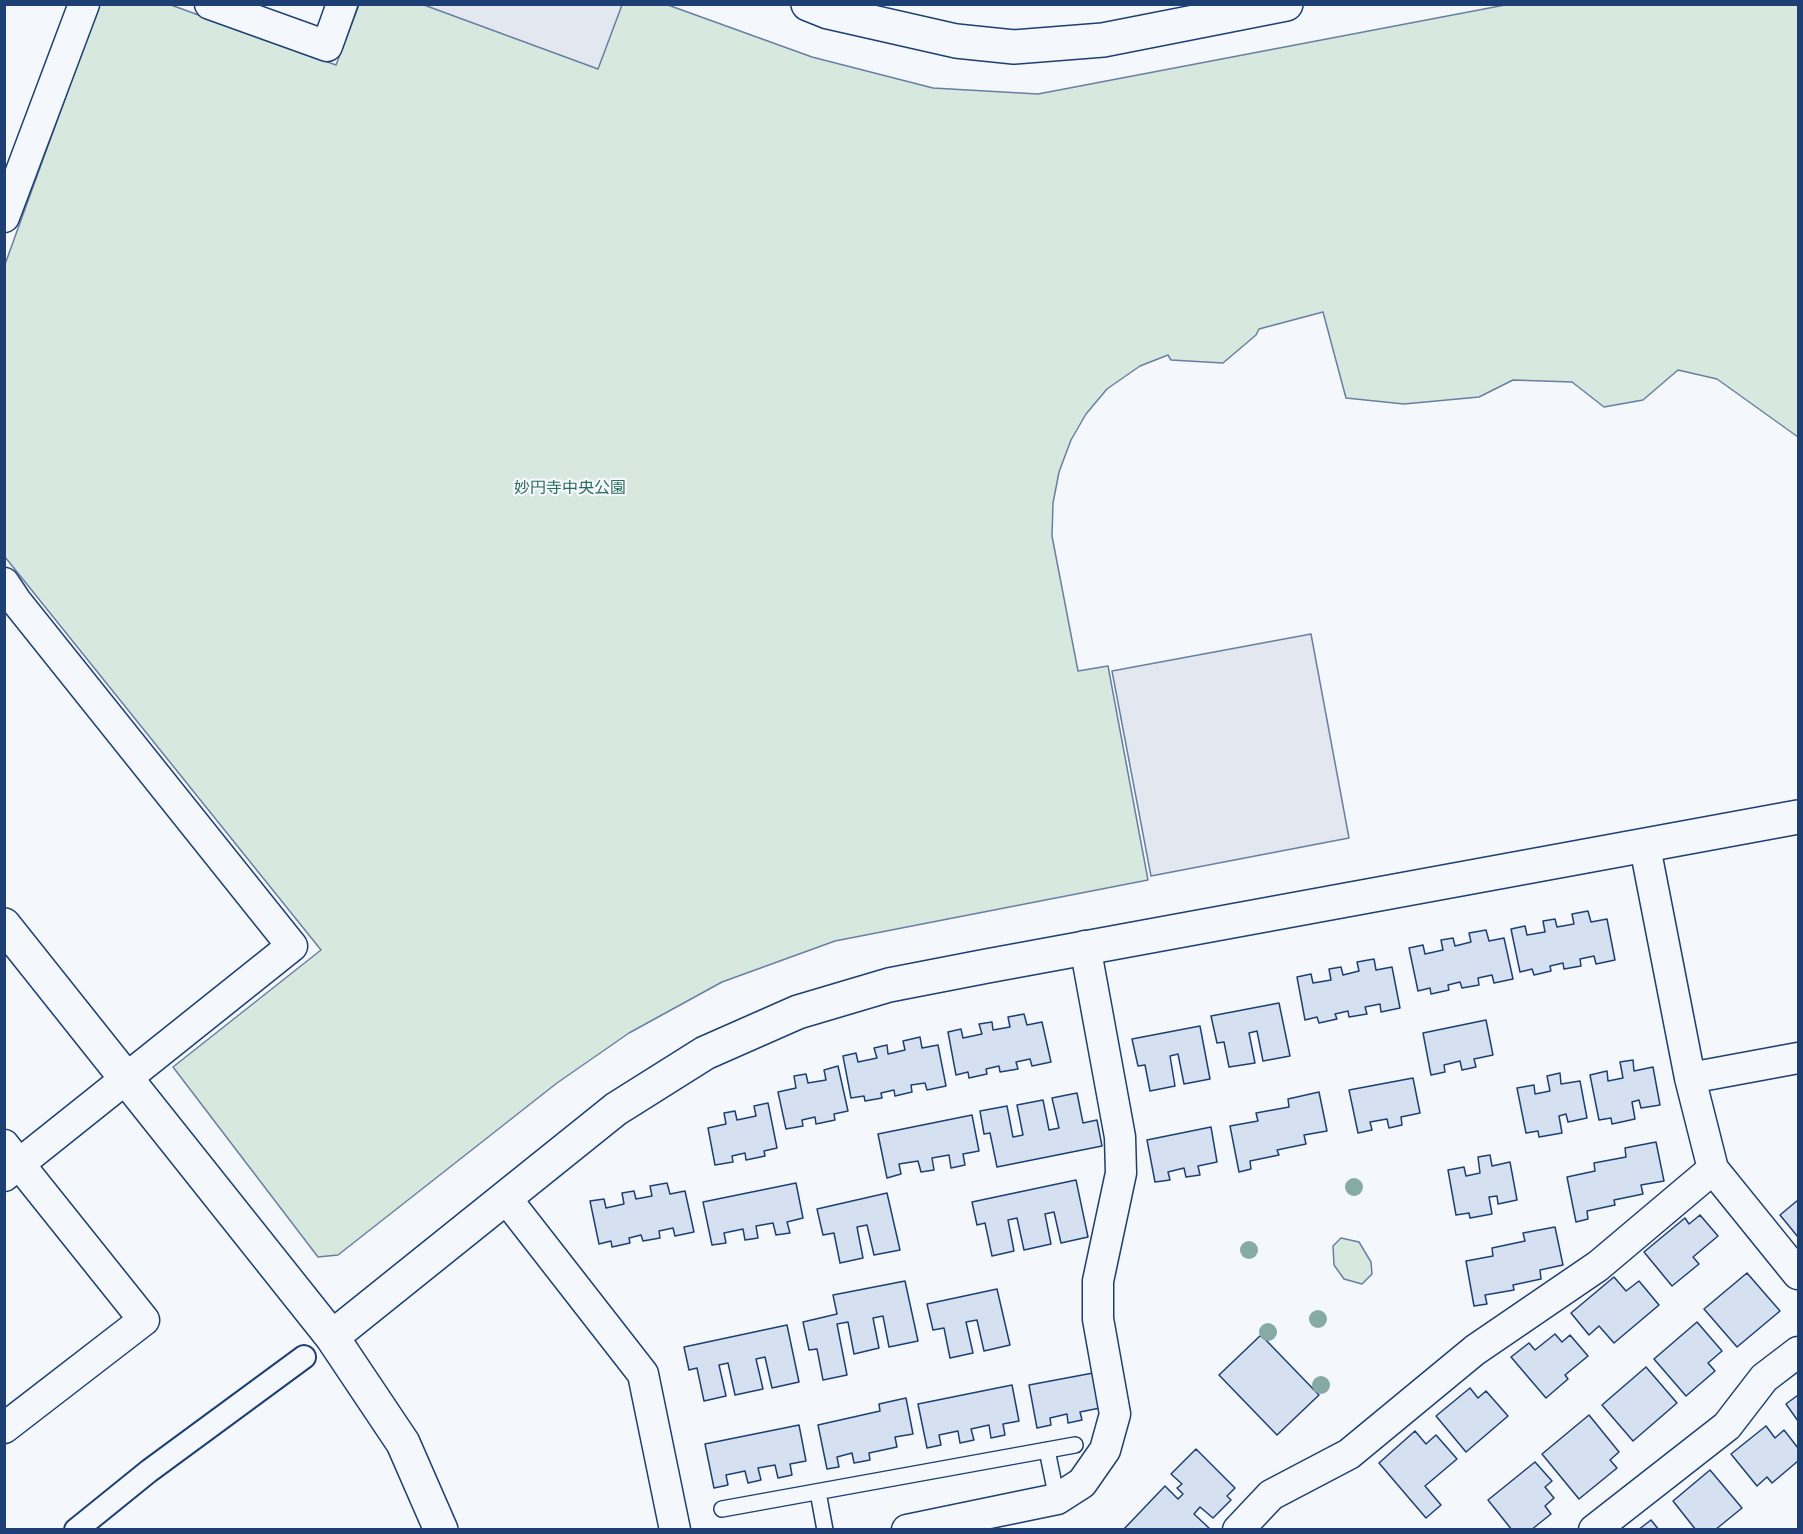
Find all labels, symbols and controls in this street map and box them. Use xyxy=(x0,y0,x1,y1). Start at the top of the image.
park label: 妙円寺中央公園 xyxy=(514,478,626,498)

